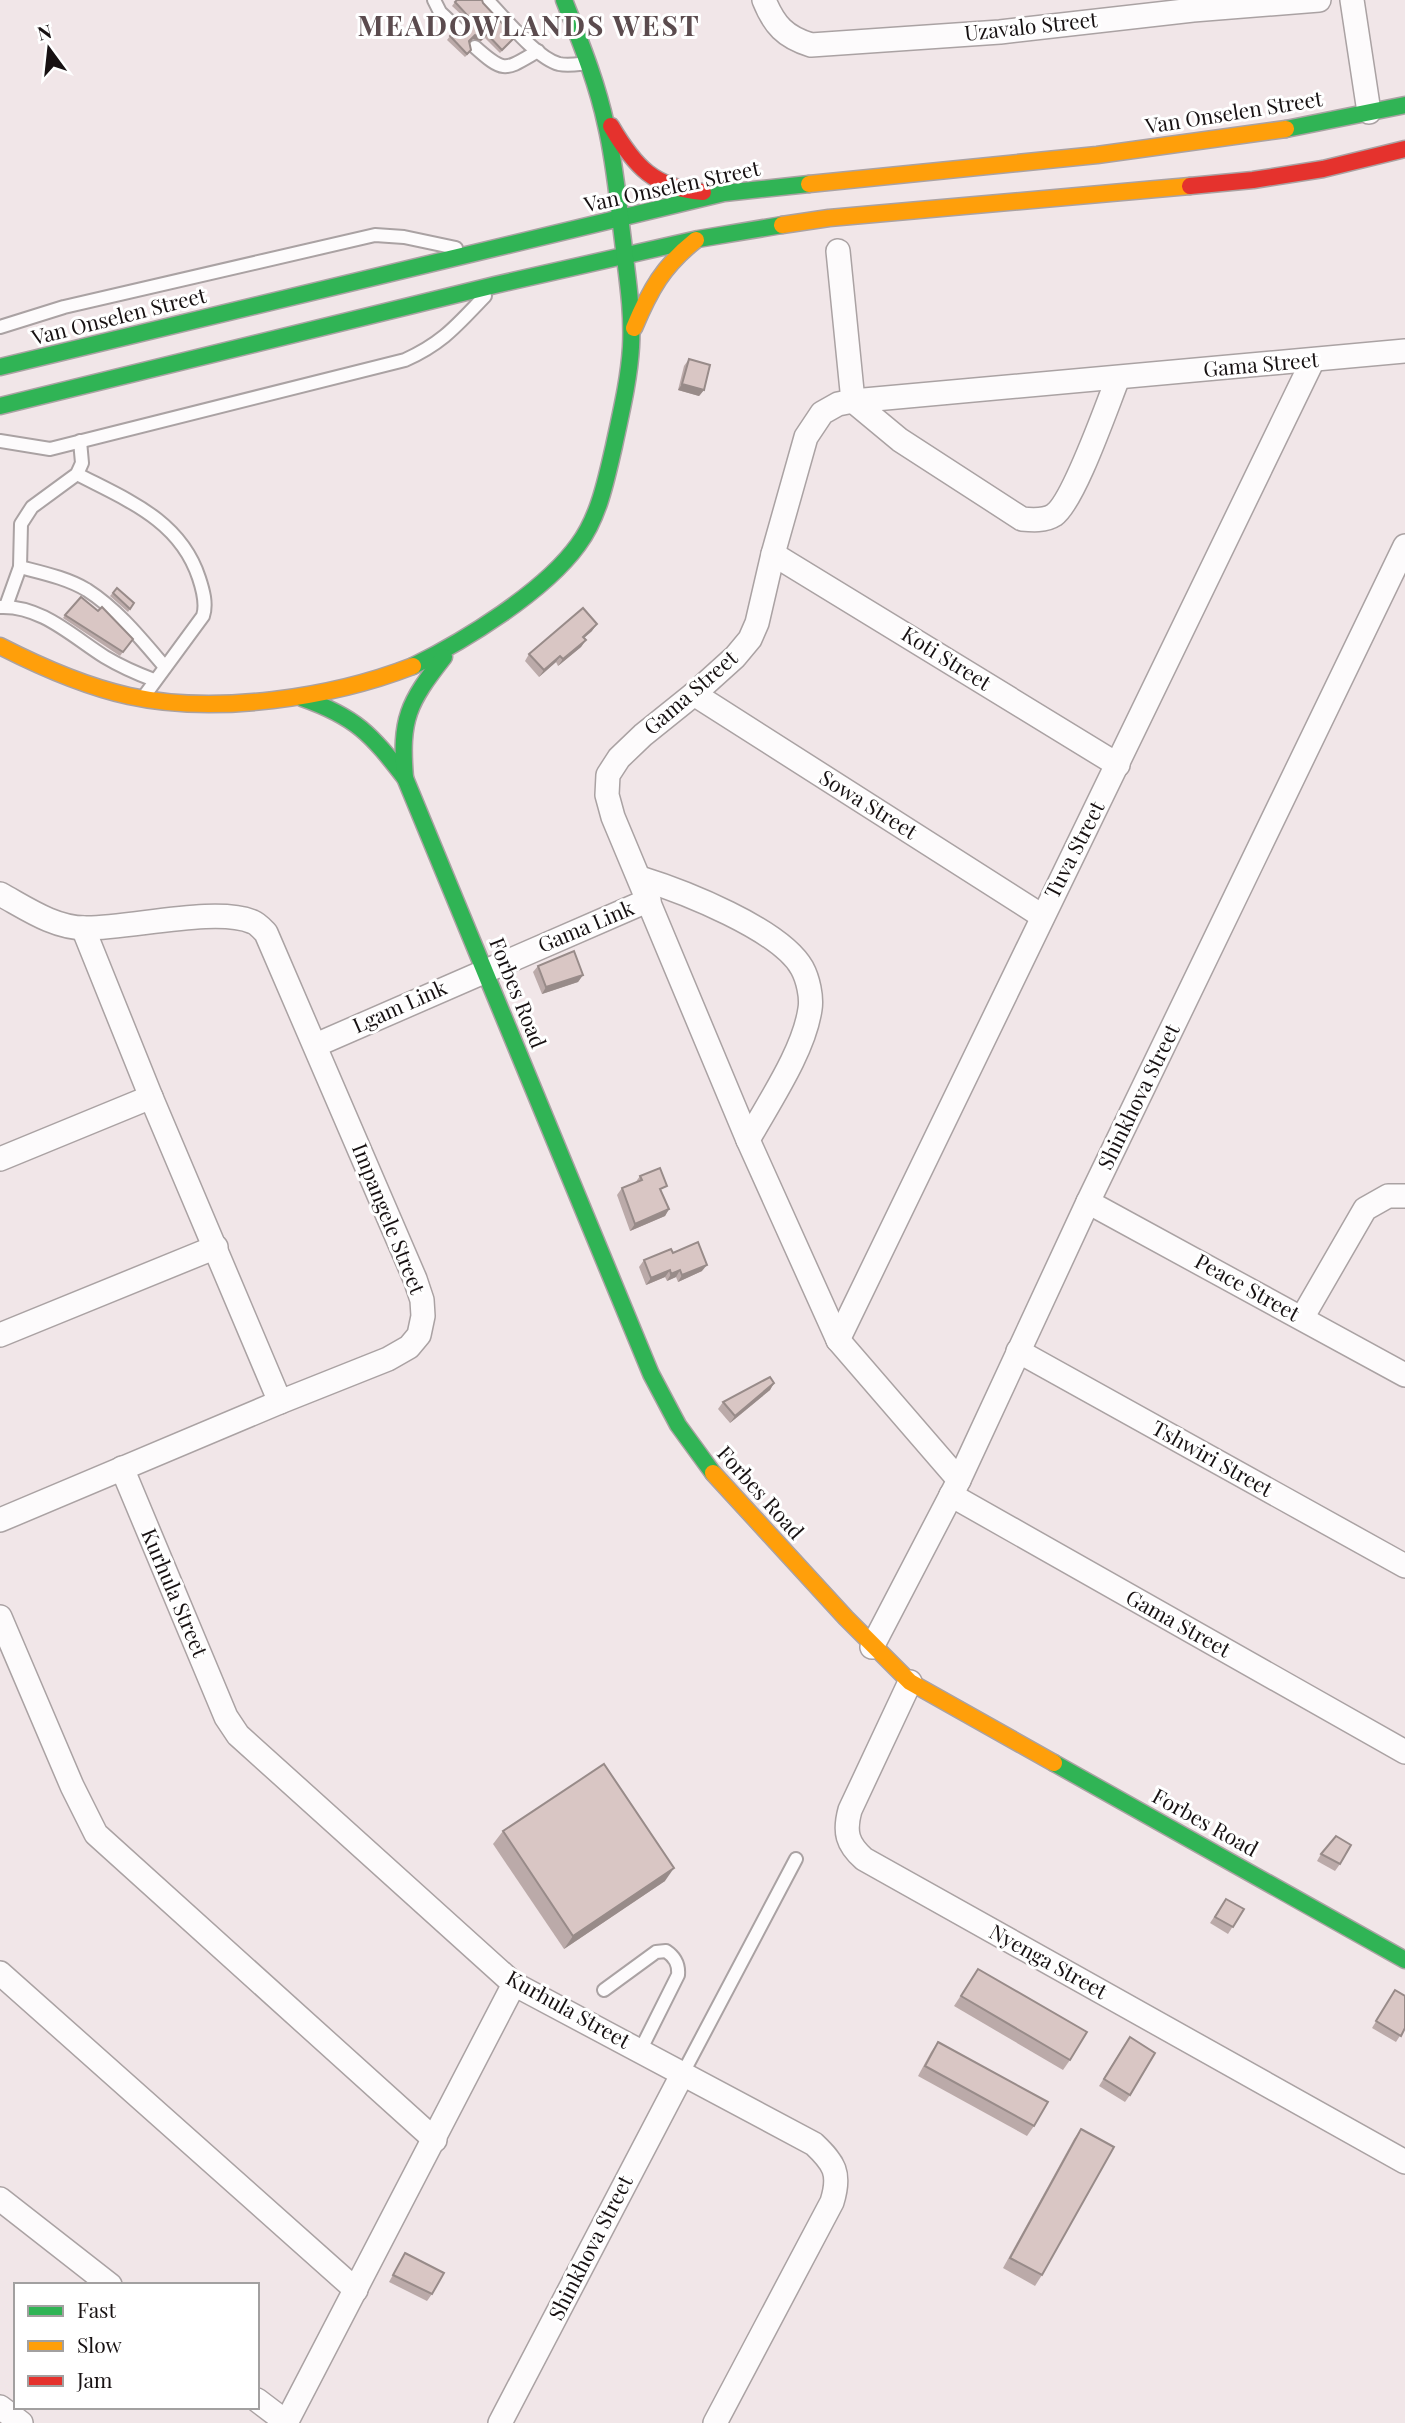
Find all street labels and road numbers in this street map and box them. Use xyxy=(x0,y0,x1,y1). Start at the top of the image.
street label: Uzavalo Street xyxy=(963,4,1099,46)
street label: Van Onselen Street xyxy=(1142,83,1325,139)
street label: Van Onselen Street xyxy=(580,153,763,218)
street label: Van Onselen Street xyxy=(27,280,209,351)
street label: Gama Street xyxy=(1202,344,1320,382)
street label: Koti Street xyxy=(897,619,998,696)
street label: Gama Street xyxy=(637,643,743,740)
street label: Sowa Street xyxy=(815,762,924,845)
street label: Tuva Street xyxy=(1037,795,1110,903)
street label: Gama Link xyxy=(533,892,638,958)
street label: Forbes Road xyxy=(484,933,554,1052)
street label: Lgam Link xyxy=(348,972,451,1038)
street label: Shinkhova Street xyxy=(1090,1018,1185,1174)
street label: Impangele Street xyxy=(347,1139,433,1298)
street label: Peace Street xyxy=(1191,1246,1306,1327)
street label: Tshwiri Street xyxy=(1148,1413,1279,1502)
street label: Forbes Road xyxy=(712,1439,811,1544)
street label: Kurhula Street xyxy=(136,1524,216,1661)
street label: Gama Street xyxy=(1122,1582,1237,1663)
street label: Forbes Road xyxy=(1148,1781,1264,1862)
street label: Nyenga Street xyxy=(985,1916,1113,2004)
street label: Kurhula Street xyxy=(502,1963,636,2054)
street label: Shinkhova Street xyxy=(541,2169,638,2324)

